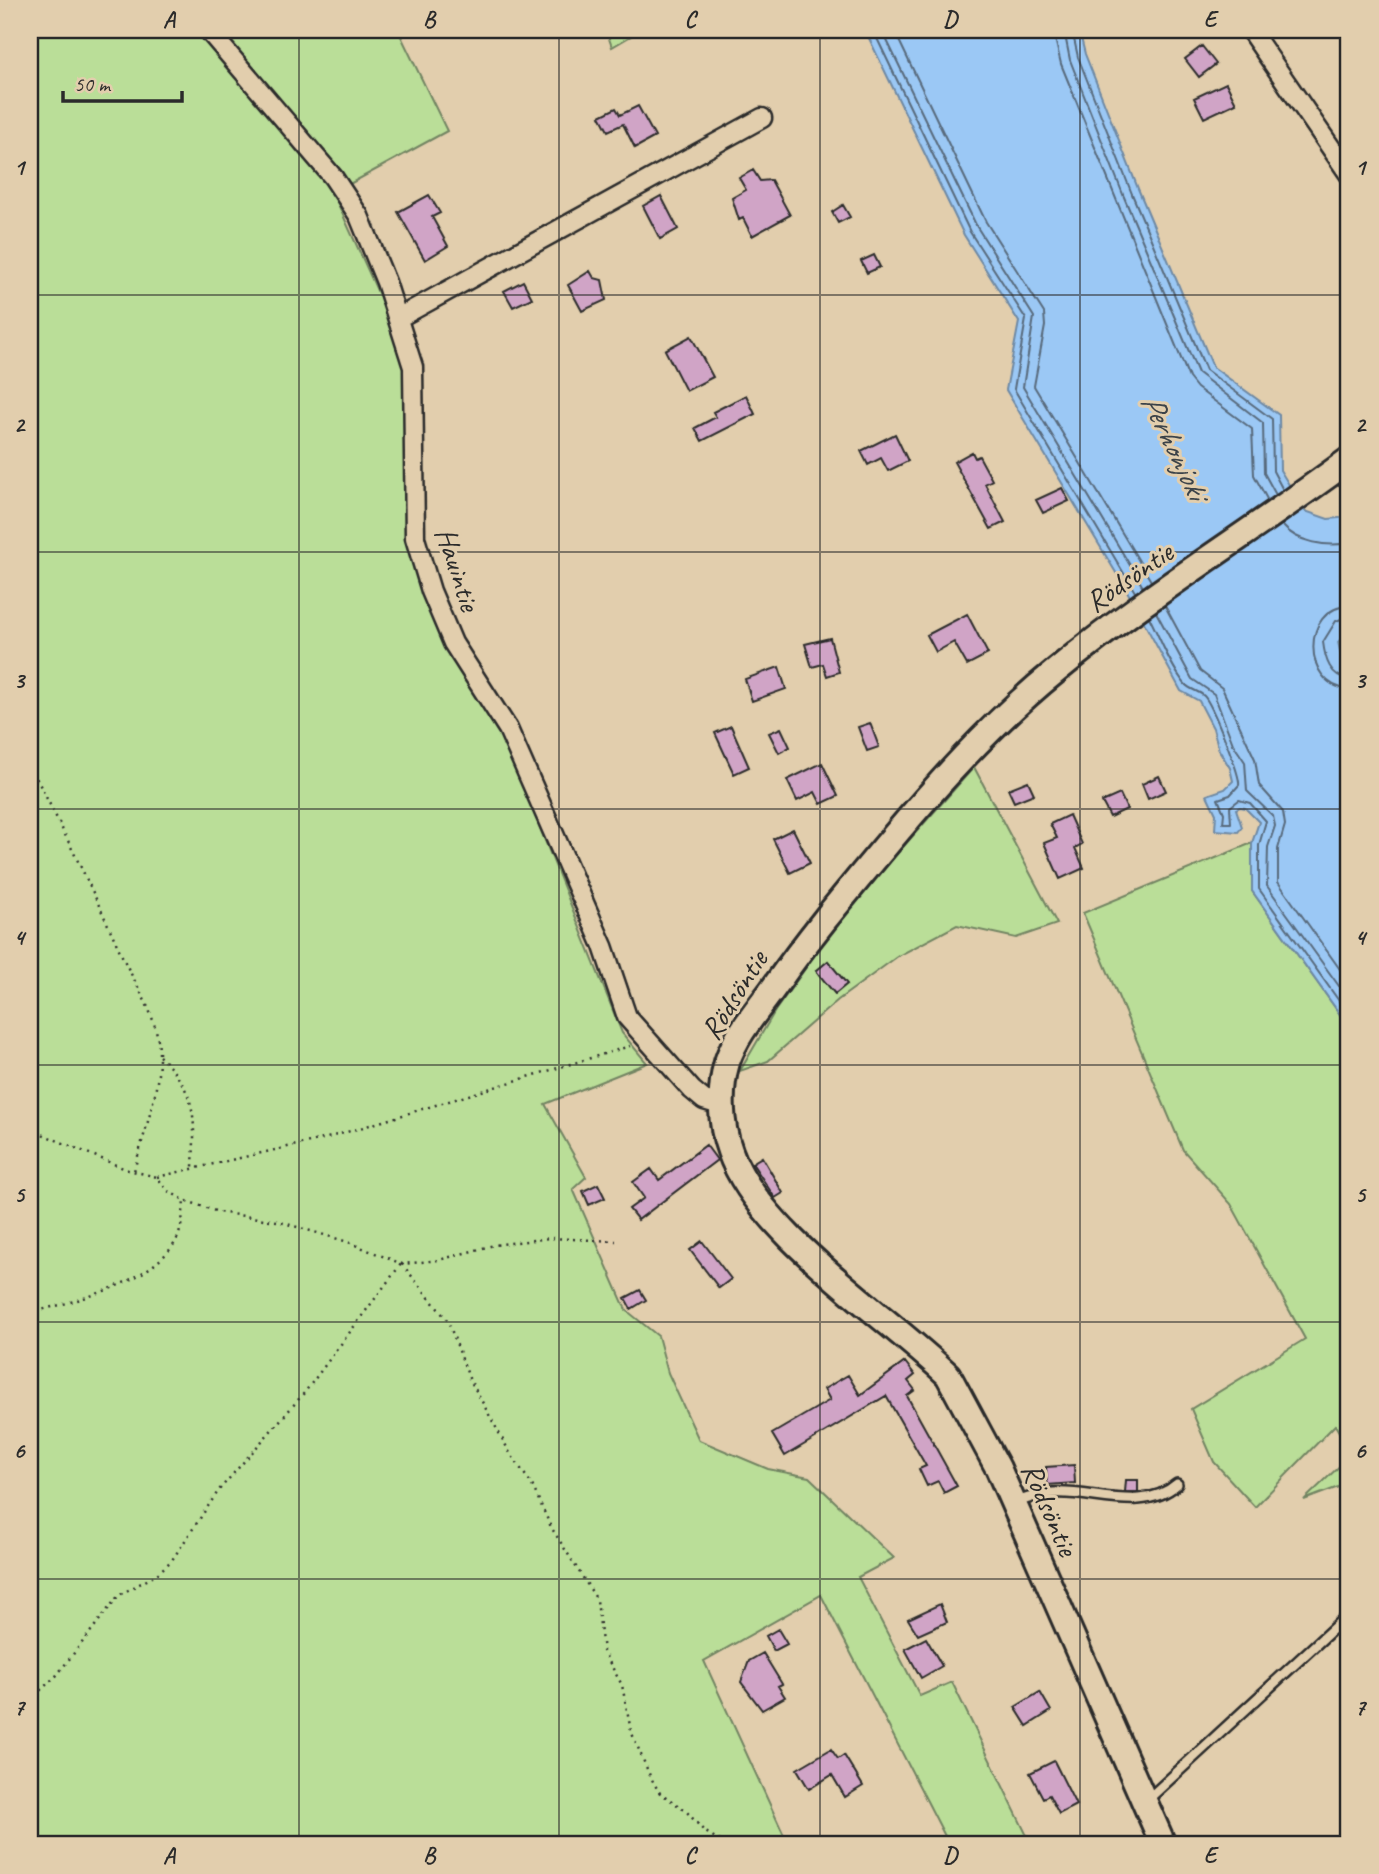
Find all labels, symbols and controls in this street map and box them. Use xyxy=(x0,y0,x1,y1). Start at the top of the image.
text: A xyxy=(163,5,177,34)
text: B xyxy=(423,5,437,34)
text: C xyxy=(685,5,699,34)
text: D xyxy=(943,5,959,34)
text: E xyxy=(1204,5,1220,34)
scale bar xyxy=(63,60,182,104)
text: 50 m xyxy=(74,71,112,97)
text: 1 xyxy=(14,153,27,182)
text: 1 xyxy=(1355,153,1368,182)
water label: Perhonjoki xyxy=(1132,387,1221,513)
text: 2 xyxy=(14,410,27,439)
text: 2 xyxy=(1355,410,1368,439)
street label: Hauintie xyxy=(427,522,490,618)
street label: Rödsöntie xyxy=(1078,532,1182,621)
text: 3 xyxy=(14,666,27,695)
text: 3 xyxy=(1355,666,1368,695)
text: 4 xyxy=(14,923,27,952)
text: 4 xyxy=(1355,923,1368,952)
street label: Rödsöntie xyxy=(692,941,777,1047)
text: 5 xyxy=(14,1180,26,1209)
text: 5 xyxy=(1355,1180,1367,1209)
text: 6 xyxy=(14,1436,27,1465)
text: 6 xyxy=(1355,1436,1368,1465)
street label: Rödsöntie xyxy=(1013,1456,1088,1564)
text: 7 xyxy=(14,1693,27,1722)
text: 7 xyxy=(1355,1693,1368,1722)
text: A xyxy=(163,1841,177,1870)
text: B xyxy=(423,1841,437,1870)
text: C xyxy=(685,1841,699,1870)
text: D xyxy=(943,1841,959,1870)
text: E xyxy=(1204,1841,1220,1870)

